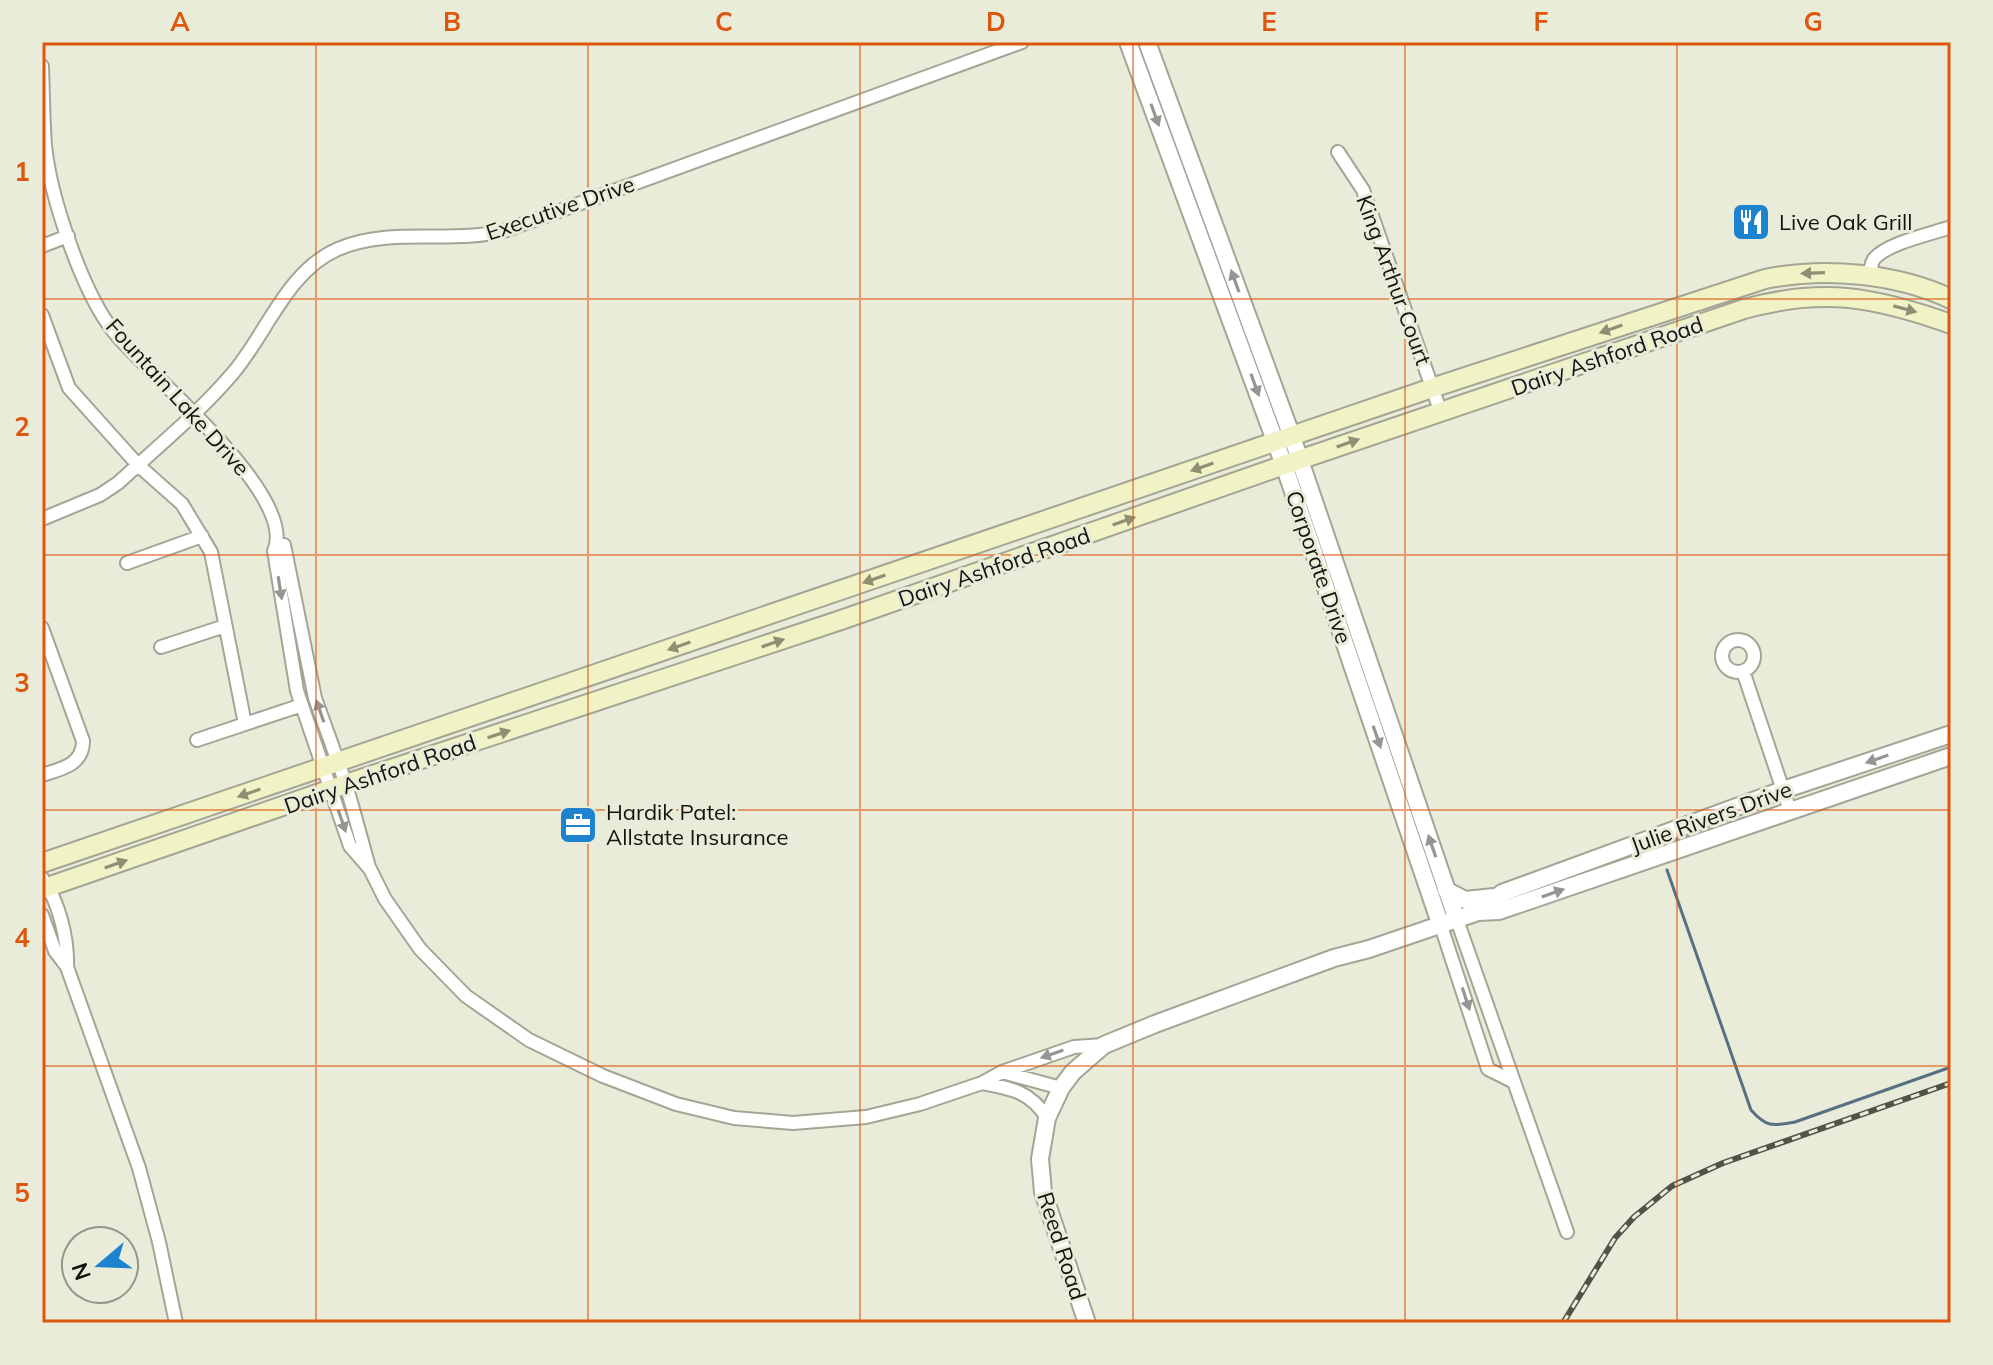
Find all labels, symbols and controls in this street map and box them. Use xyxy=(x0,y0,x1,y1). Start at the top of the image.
text: A xyxy=(170,5,190,38)
text: B xyxy=(443,5,461,38)
text: C xyxy=(715,5,733,38)
text: D xyxy=(986,5,1006,38)
text: E xyxy=(1261,5,1277,38)
text: F xyxy=(1534,5,1549,38)
text: G xyxy=(1803,5,1823,38)
one-way arrow xyxy=(1150,103,1162,127)
text: 1 xyxy=(14,155,30,188)
street label: Executive Drive xyxy=(482,169,638,247)
street label: King Arthur Court xyxy=(1350,191,1438,369)
restaurant icon: Live Oak Grill xyxy=(1730,201,1772,243)
place label: Live Oak Grill xyxy=(1779,208,1913,236)
one-way arrow xyxy=(1800,267,1825,279)
one-way arrow xyxy=(1228,269,1241,293)
one-way arrow xyxy=(1893,303,1918,315)
street label: Dairy Ashford Road xyxy=(1507,310,1707,402)
street label: Fountain Lake Drive xyxy=(100,313,256,481)
one-way arrow xyxy=(1599,324,1623,336)
one-way arrow xyxy=(1249,374,1262,398)
text: 2 xyxy=(14,410,30,443)
one-way arrow xyxy=(1337,437,1361,449)
one-way arrow xyxy=(1190,462,1214,474)
street label: Corporate Drive xyxy=(1280,487,1358,647)
one-way arrow xyxy=(1112,514,1136,527)
street label: Dairy Ashford Road xyxy=(894,521,1094,613)
one-way arrow xyxy=(862,574,886,586)
one-way arrow xyxy=(274,576,287,601)
one-way arrow xyxy=(761,636,785,648)
one-way arrow xyxy=(667,641,691,653)
text: 3 xyxy=(14,666,30,699)
one-way arrow xyxy=(313,699,325,723)
one-way arrow xyxy=(1371,725,1383,749)
one-way arrow xyxy=(488,727,512,739)
street label: Dairy Ashford Road xyxy=(280,728,480,820)
one-way arrow xyxy=(1865,753,1889,765)
street label: Julie Rivers Drive xyxy=(1626,775,1796,859)
one-way arrow xyxy=(237,787,261,799)
place label: Hardik Patel: Allstate Insurance xyxy=(606,798,788,851)
office icon: Hardik Patel: Allstate Insurance xyxy=(557,804,599,846)
one-way arrow xyxy=(336,810,348,834)
one-way arrow xyxy=(1425,834,1437,858)
one-way arrow xyxy=(104,857,128,870)
one-way arrow xyxy=(1541,886,1565,898)
text: 4 xyxy=(14,921,30,954)
one-way arrow xyxy=(1460,988,1473,1012)
one-way arrow xyxy=(1040,1048,1064,1061)
text: 5 xyxy=(14,1176,30,1209)
street label: Reed Road xyxy=(1031,1189,1093,1303)
north arrow xyxy=(60,1225,140,1305)
text: N xyxy=(65,1259,97,1284)

